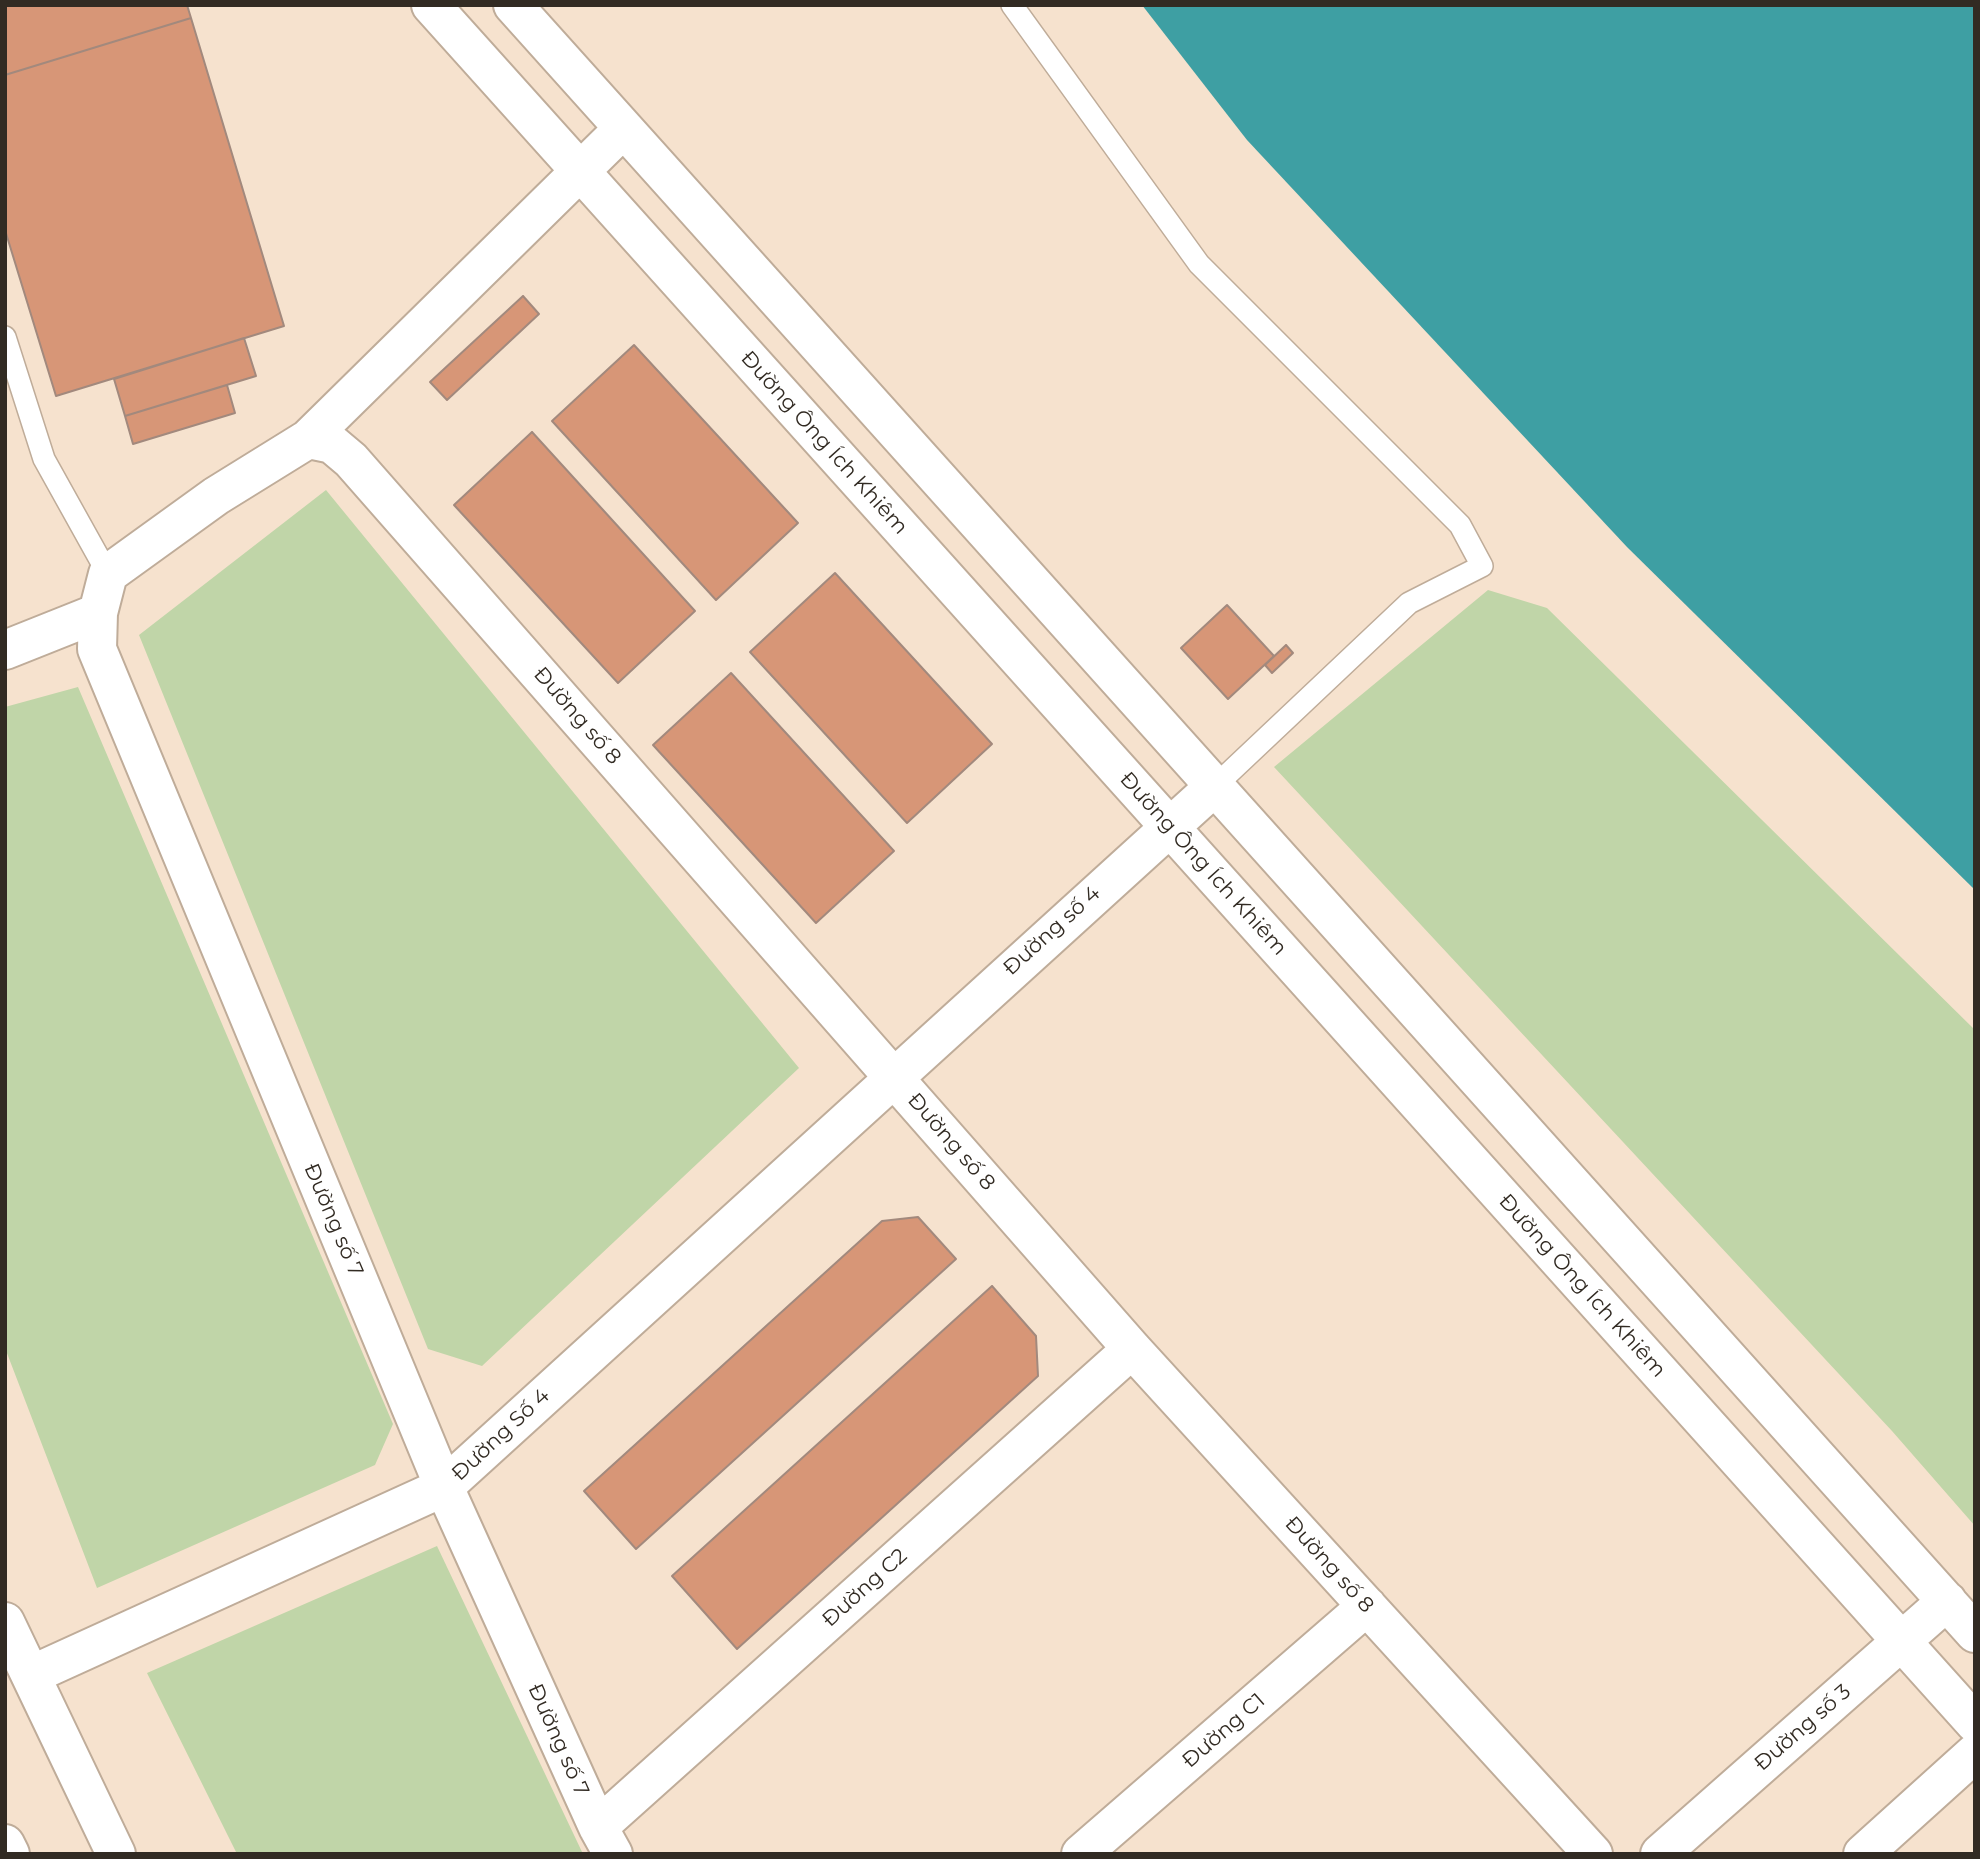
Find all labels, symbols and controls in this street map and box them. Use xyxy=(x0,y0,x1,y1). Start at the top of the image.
street label: Đường Ông Ích Khiêm xyxy=(735,346,913,540)
street label: Đường số 8 xyxy=(528,662,626,770)
street label: Đường Ông Ích Khiêm xyxy=(1114,767,1292,961)
street label: Đường số 4 xyxy=(998,881,1106,981)
street label: Đường số 8 xyxy=(902,1088,1000,1196)
street label: Đường số 7 xyxy=(298,1160,368,1280)
street label: Đường Ông Ích Khiêm xyxy=(1493,1189,1671,1383)
street label: Đường Số 4 xyxy=(447,1384,555,1486)
street label: Đường số 8 xyxy=(1279,1512,1379,1618)
street label: Đường C2 xyxy=(817,1543,913,1633)
street label: Đường số 3 xyxy=(1750,1679,1856,1777)
street label: Đường số 7 xyxy=(522,1680,594,1800)
street label: Đường C1 xyxy=(1178,1688,1270,1774)

